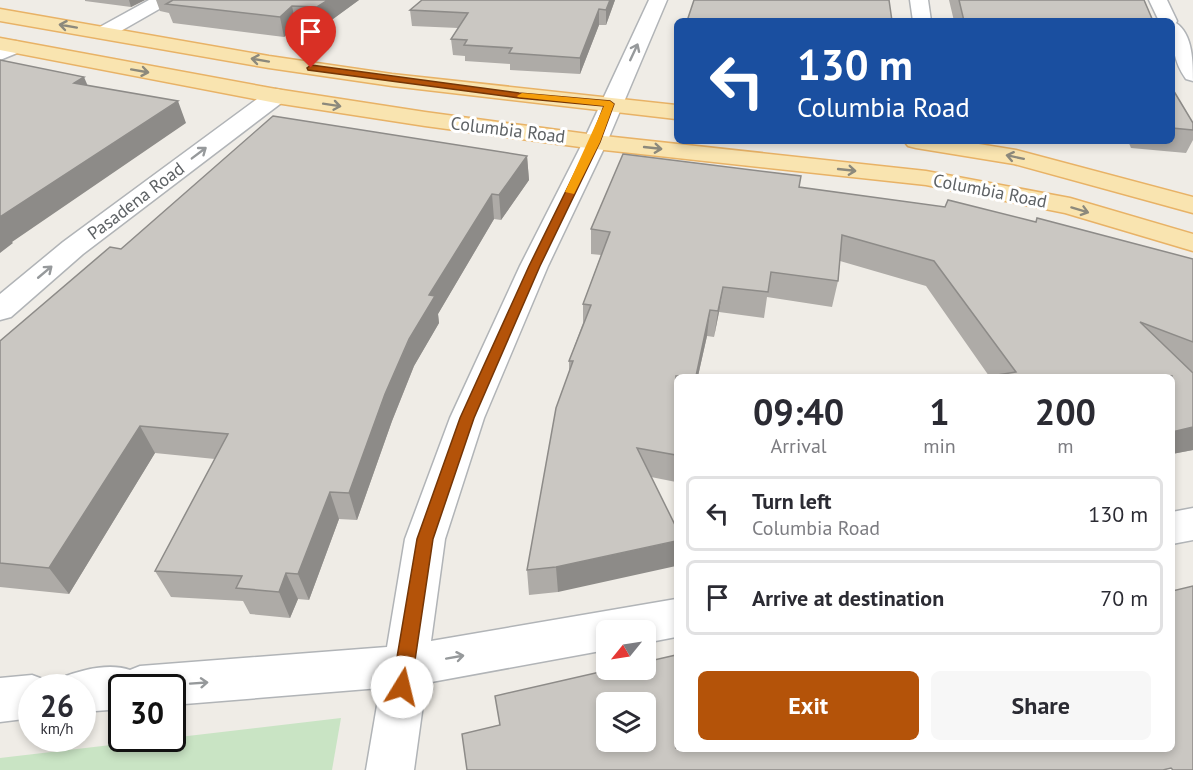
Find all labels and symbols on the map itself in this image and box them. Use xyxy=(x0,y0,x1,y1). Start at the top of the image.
pin xyxy=(285,6,336,68)
one-way arrow xyxy=(59,20,79,31)
one-way arrow xyxy=(629,44,640,62)
one-way arrow xyxy=(251,54,271,65)
one-way arrow xyxy=(130,66,149,77)
one-way arrow xyxy=(322,100,341,111)
street label: Columbia Road xyxy=(449,111,567,148)
one-way arrow xyxy=(643,143,662,154)
one-way arrow xyxy=(191,147,207,160)
one-way arrow xyxy=(1006,151,1025,162)
street label: Pasadena Road xyxy=(83,157,189,245)
one-way arrow xyxy=(836,164,856,175)
street label: Columbia Road xyxy=(931,168,1049,213)
one-way arrow xyxy=(1070,205,1089,216)
one-way arrow xyxy=(37,265,52,279)
north arrow xyxy=(596,620,656,680)
one-way arrow xyxy=(445,651,464,662)
position arrow xyxy=(370,655,434,719)
speed limit sign: 30 xyxy=(108,674,186,752)
one-way arrow xyxy=(188,677,208,688)

